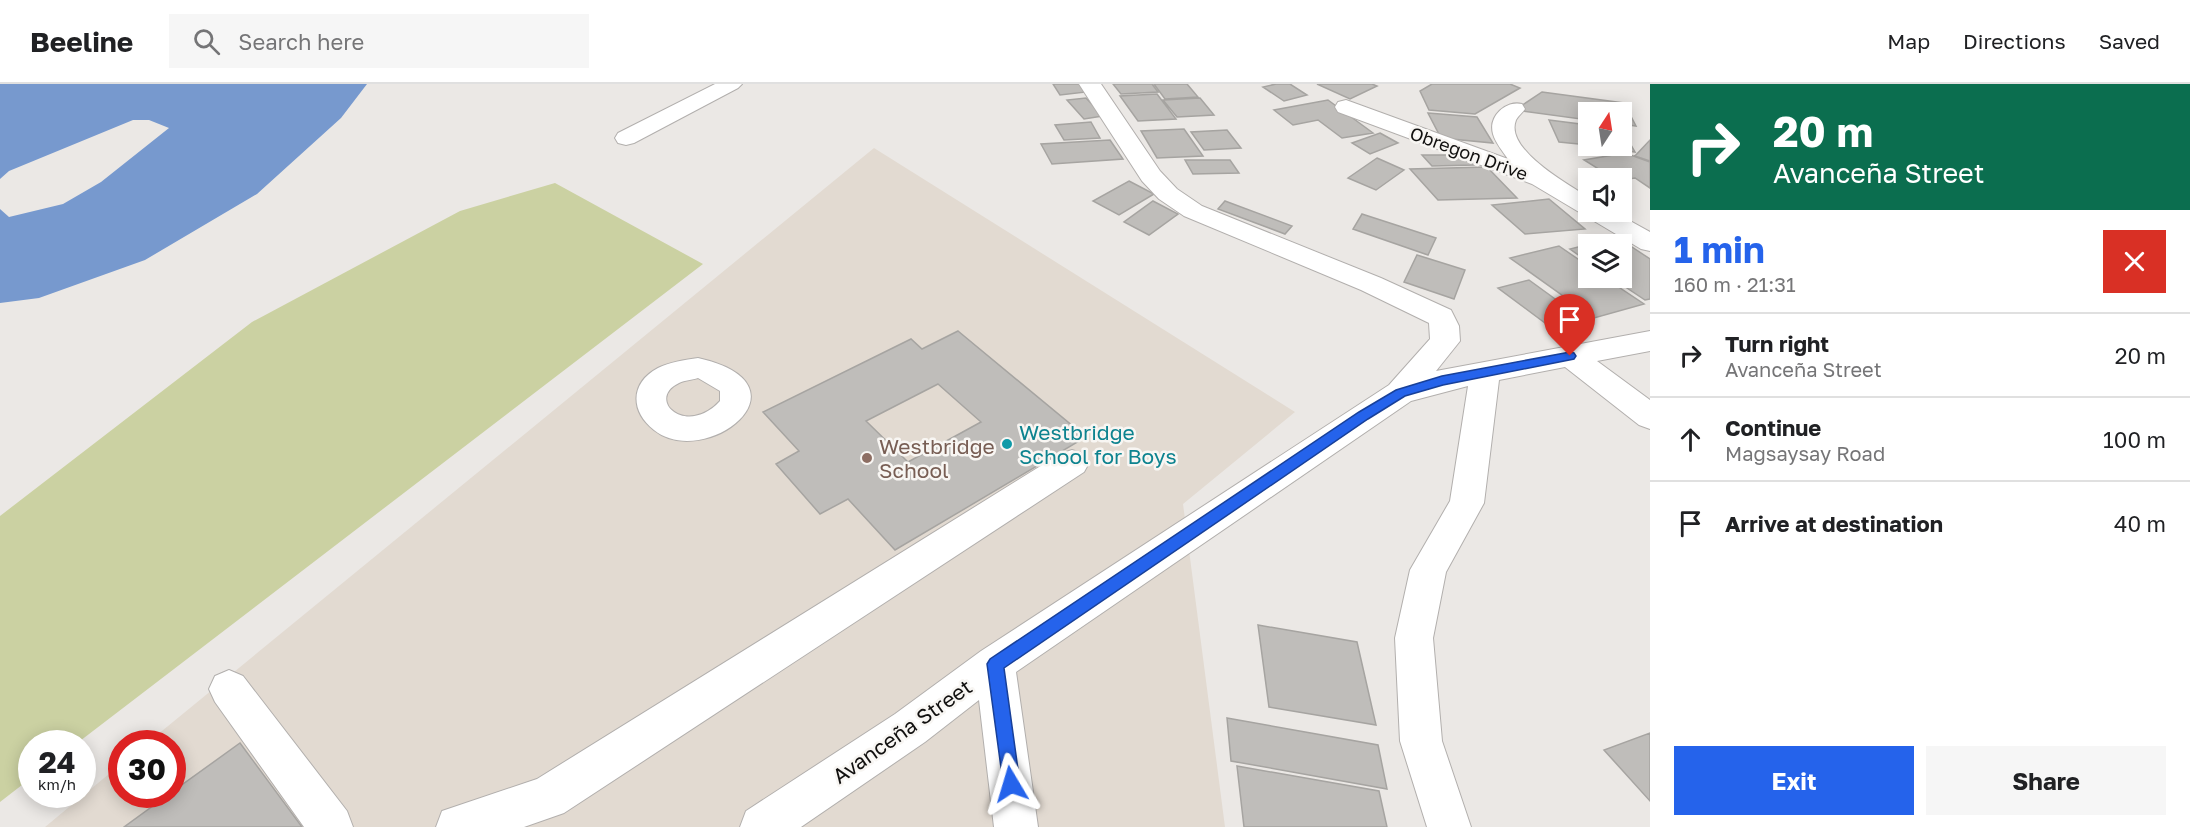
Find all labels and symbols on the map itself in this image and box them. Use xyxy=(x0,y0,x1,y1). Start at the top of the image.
north arrow xyxy=(1578,102,1632,156)
street label: Obregon Drive xyxy=(1407,122,1531,184)
pin xyxy=(1544,294,1595,356)
place label: Westbridge School for Boys xyxy=(1019,419,1177,469)
place label: Westbridge School xyxy=(879,433,995,483)
marker: Westbridge School for Boys xyxy=(1000,437,1014,451)
marker: Westbridge School xyxy=(860,451,874,465)
street label: Avanceña Street xyxy=(827,673,977,789)
speed limit sign: 30 xyxy=(108,730,186,808)
position arrow xyxy=(979,752,1043,816)

